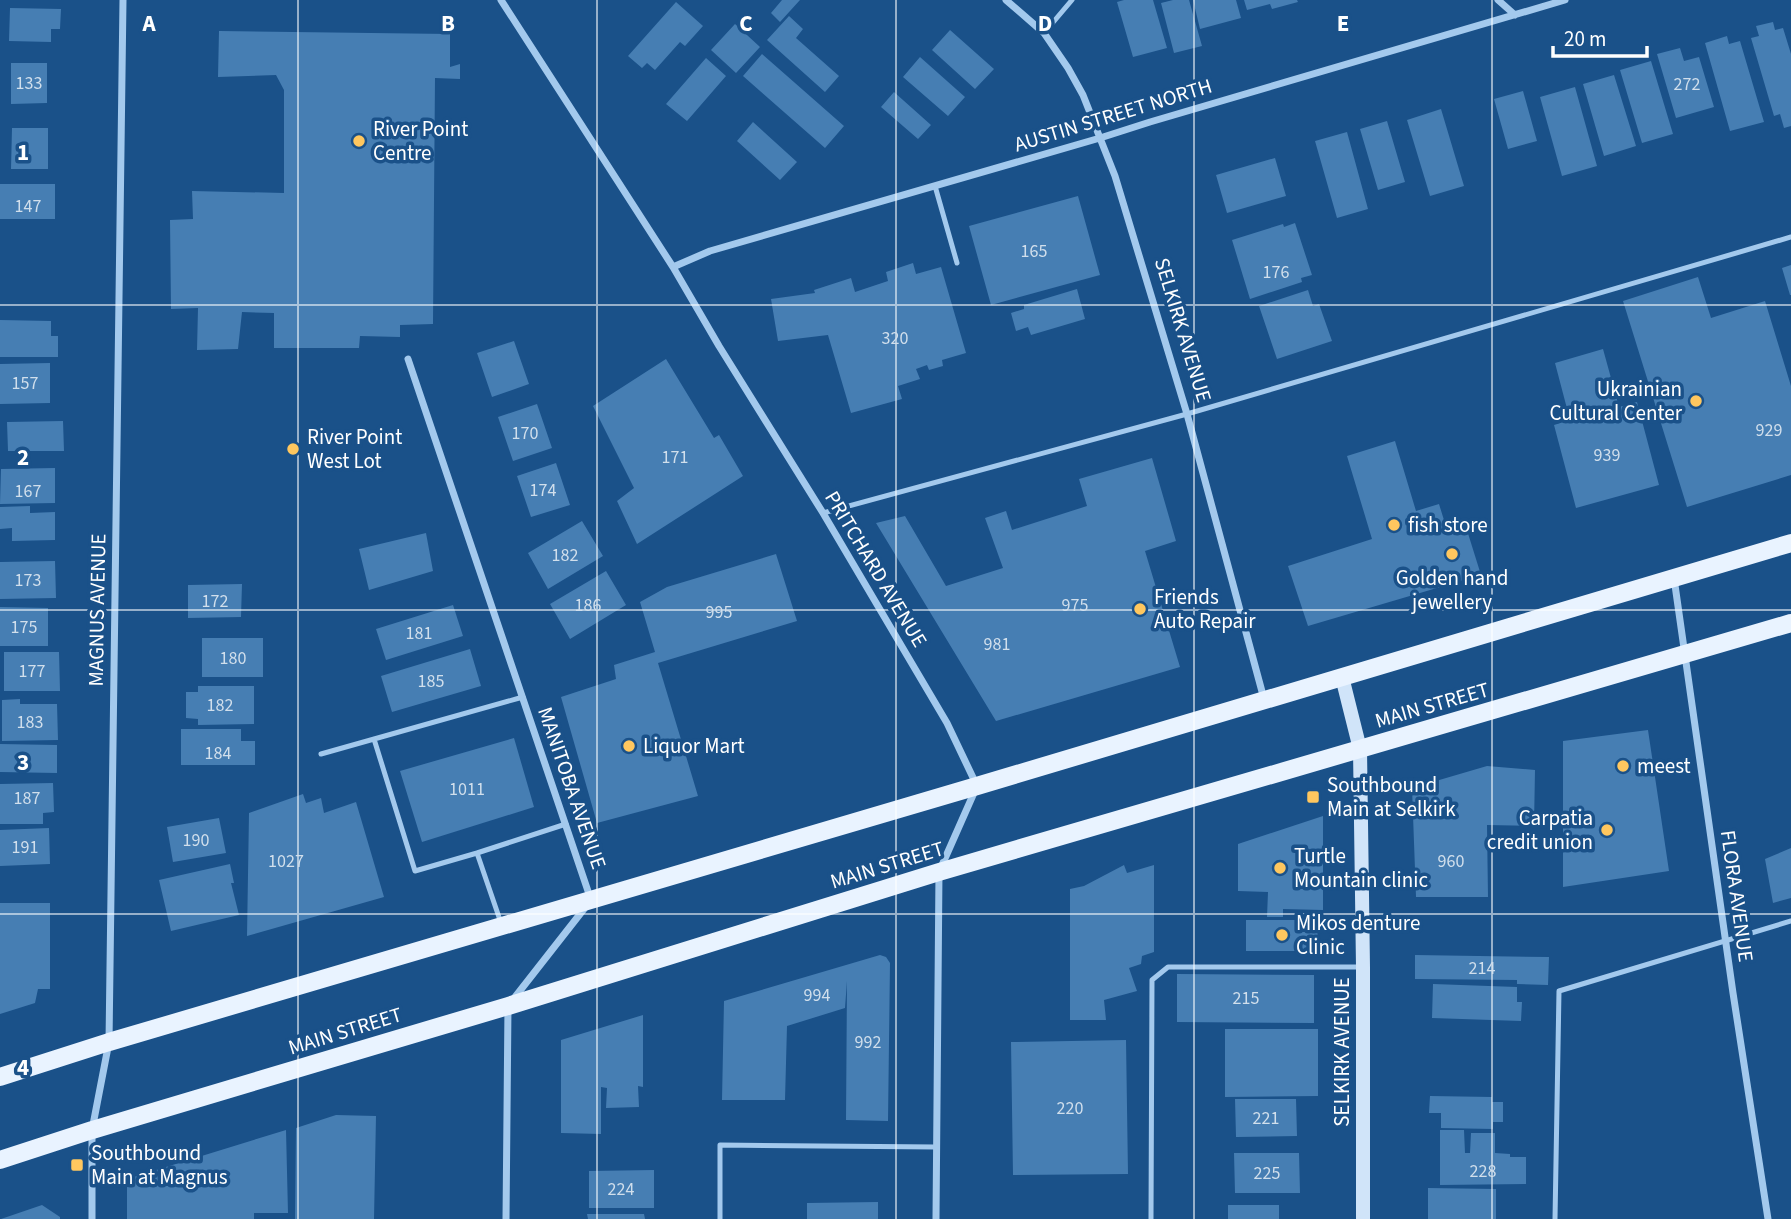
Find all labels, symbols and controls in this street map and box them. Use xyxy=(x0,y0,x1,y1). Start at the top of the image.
text: A xyxy=(141,7,156,40)
text: B xyxy=(441,7,455,40)
text: C xyxy=(739,7,753,40)
text: D xyxy=(1038,7,1052,40)
text: E xyxy=(1337,7,1349,40)
scale bar xyxy=(1553,14,1648,58)
text: 20 m xyxy=(1564,24,1606,54)
house number: 133 xyxy=(16,71,42,96)
street label: AUSTIN STREET NORTH xyxy=(1010,71,1216,159)
house number: 272 xyxy=(1674,72,1700,97)
place label: River Point Centre xyxy=(373,114,468,168)
marker: River Point Centre xyxy=(351,133,367,149)
text: 1 xyxy=(17,136,29,169)
house number: 147 xyxy=(15,194,41,219)
house number: 165 xyxy=(1021,239,1047,264)
street label: SELKIRK AVENUE xyxy=(1147,254,1219,406)
house number: 176 xyxy=(1263,260,1289,285)
house number: 320 xyxy=(882,326,908,351)
house number: 157 xyxy=(12,371,38,396)
place label: Ukrainian Cultural Center xyxy=(1550,374,1683,428)
marker: Ukrainian Cultural Center xyxy=(1688,393,1704,409)
house number: 929 xyxy=(1756,418,1782,443)
house number: 170 xyxy=(512,421,538,446)
place label: River Point West Lot xyxy=(307,422,402,476)
text: 2 xyxy=(17,441,29,474)
marker: River Point West Lot xyxy=(285,441,301,457)
house number: 939 xyxy=(1594,443,1620,468)
house number: 171 xyxy=(662,445,688,470)
house number: 174 xyxy=(530,478,556,503)
house number: 167 xyxy=(15,479,41,504)
street label: PRITCHARD AVENUE xyxy=(817,485,935,653)
place label: fish store xyxy=(1408,510,1488,540)
marker: fish store xyxy=(1386,517,1402,533)
street label: MAGNUS AVENUE xyxy=(81,533,113,687)
house number: 182 xyxy=(552,543,578,568)
marker: Golden hand jewellery xyxy=(1444,546,1460,562)
place label: Golden hand jewellery xyxy=(1396,563,1508,617)
house number: 173 xyxy=(15,568,41,593)
place label: Friends Auto Repair xyxy=(1154,582,1256,636)
house number: 172 xyxy=(202,589,228,614)
house number: 186 xyxy=(575,593,601,618)
house number: 975 xyxy=(1062,593,1088,618)
house number: 995 xyxy=(706,600,732,625)
marker: Friends Auto Repair xyxy=(1132,601,1148,617)
house number: 175 xyxy=(11,615,37,640)
house number: 181 xyxy=(406,621,432,646)
house number: 981 xyxy=(984,632,1010,657)
house number: 180 xyxy=(220,646,246,671)
house number: 177 xyxy=(19,659,45,684)
house number: 185 xyxy=(418,669,444,694)
street label: MAIN STREET xyxy=(1371,674,1493,736)
house number: 182 xyxy=(207,693,233,718)
street label: MANITOBA AVENUE xyxy=(530,703,614,873)
house number: 183 xyxy=(17,710,43,735)
place label: Liquor Mart xyxy=(643,731,745,761)
marker: Liquor Mart xyxy=(621,738,637,754)
house number: 184 xyxy=(205,741,231,766)
text: 3 xyxy=(17,746,29,779)
place label: meest xyxy=(1637,751,1691,781)
marker: meest xyxy=(1615,758,1631,774)
place label: Southbound Main at Selkirk xyxy=(1327,770,1456,824)
house number: 1011 xyxy=(449,777,485,802)
house number: 187 xyxy=(14,786,40,811)
marker: Southbound Main at Selkirk xyxy=(1305,789,1321,805)
place label: Carpatia credit union xyxy=(1487,803,1593,857)
marker: Carpatia credit union xyxy=(1599,822,1615,838)
house number: 190 xyxy=(183,828,209,853)
street label: FLORA AVENUE xyxy=(1713,828,1761,964)
street label: MAIN STREET xyxy=(826,833,948,897)
house number: 191 xyxy=(12,835,38,860)
place label: Turtle Mountain clinic xyxy=(1294,841,1428,895)
house number: 1027 xyxy=(268,849,304,874)
house number: 960 xyxy=(1438,849,1464,874)
marker: Turtle Mountain clinic xyxy=(1272,860,1288,876)
place label: Mikos denture Clinic xyxy=(1296,908,1420,962)
marker: Mikos denture Clinic xyxy=(1274,927,1290,943)
house number: 214 xyxy=(1469,956,1495,981)
street label: SELKIRK AVENUE xyxy=(1327,977,1357,1127)
house number: 994 xyxy=(804,983,830,1008)
house number: 215 xyxy=(1233,986,1259,1011)
street label: MAIN STREET xyxy=(284,999,406,1063)
house number: 992 xyxy=(855,1030,881,1055)
text: 4 xyxy=(17,1051,29,1084)
house number: 220 xyxy=(1057,1096,1083,1121)
house number: 221 xyxy=(1253,1106,1279,1131)
place label: Southbound Main at Magnus xyxy=(91,1138,228,1192)
marker: Southbound Main at Magnus xyxy=(69,1157,85,1173)
house number: 228 xyxy=(1470,1159,1496,1184)
house number: 225 xyxy=(1254,1161,1280,1186)
house number: 224 xyxy=(608,1177,634,1202)

